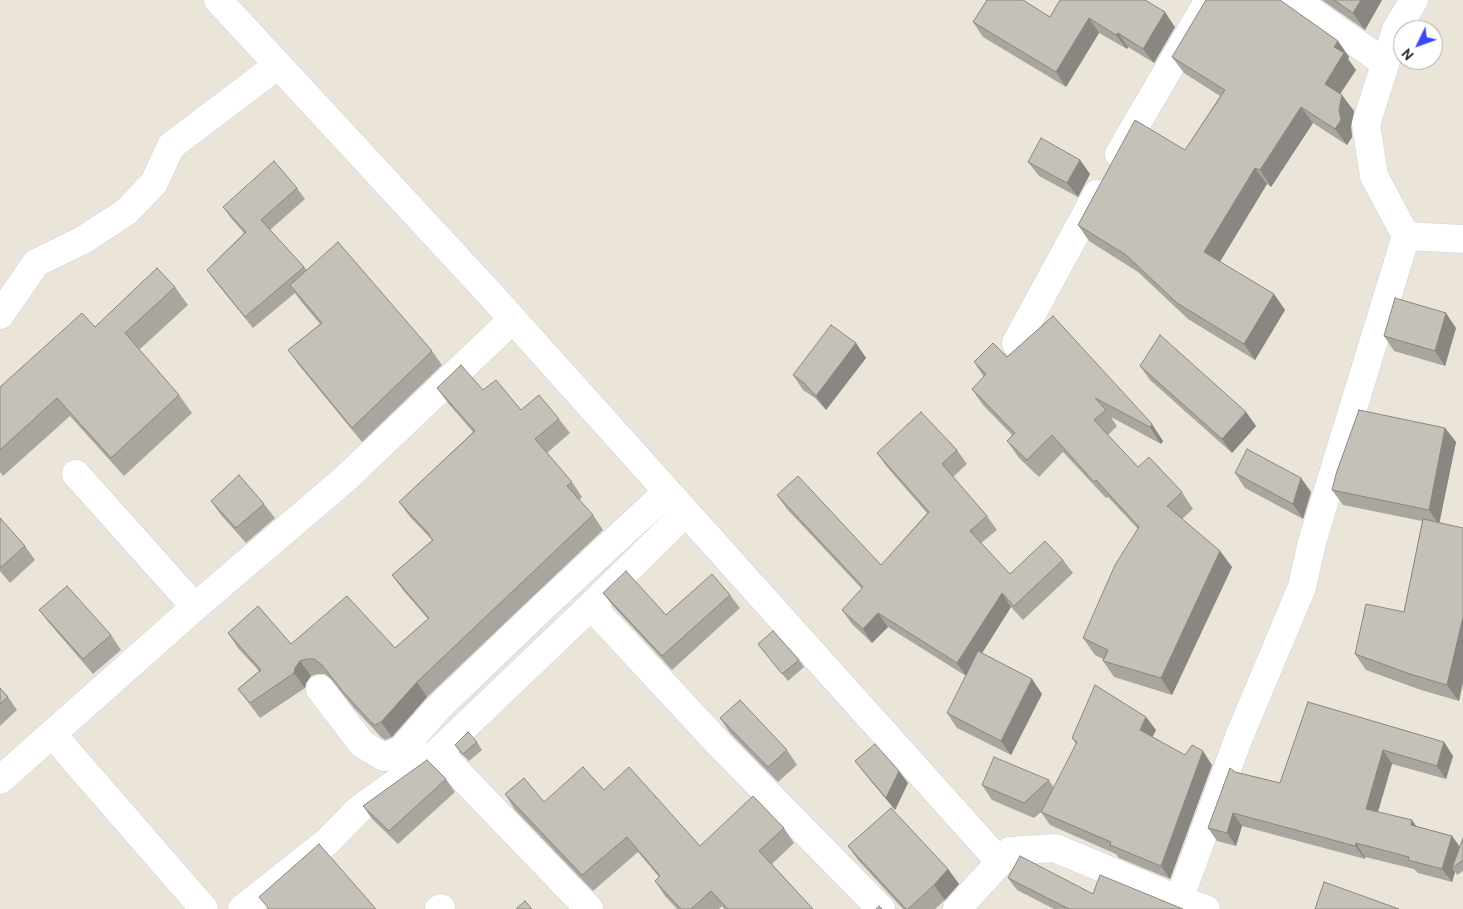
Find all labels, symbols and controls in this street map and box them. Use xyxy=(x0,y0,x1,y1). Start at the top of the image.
north arrow xyxy=(1393,20,1443,70)
text: N xyxy=(1398,45,1418,64)

